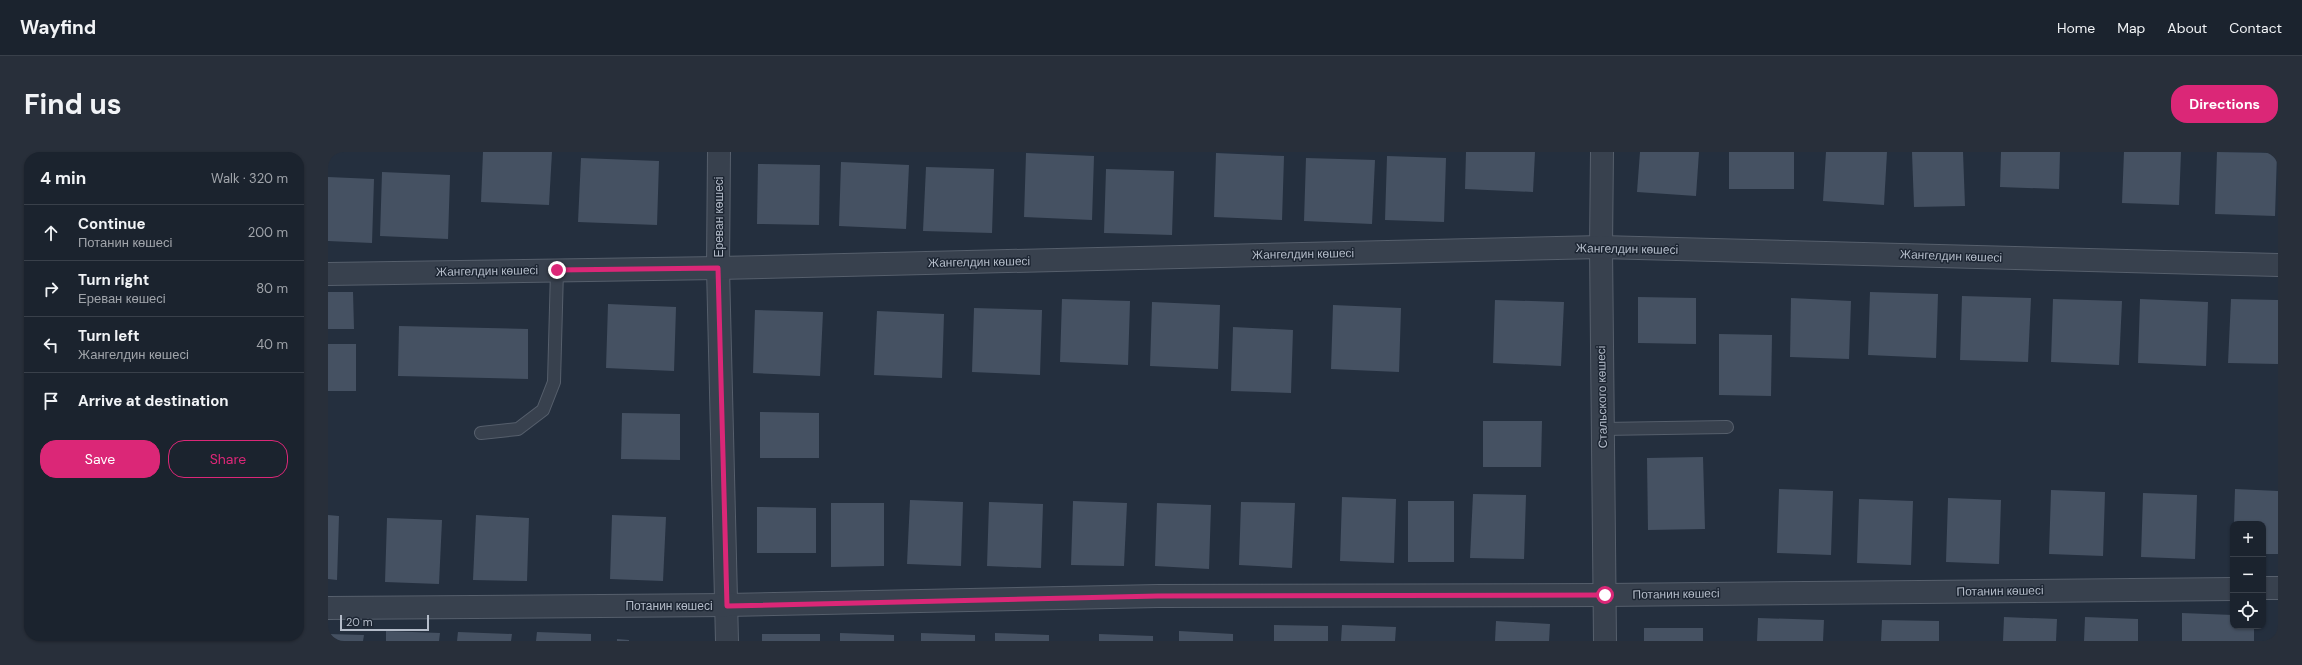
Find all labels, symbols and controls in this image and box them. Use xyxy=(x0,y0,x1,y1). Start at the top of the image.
text: Wayfind xyxy=(20,15,96,40)
text: Home xyxy=(2057,19,2095,37)
text: Map xyxy=(2117,19,2145,37)
text: About xyxy=(2167,19,2207,37)
text: Contact xyxy=(2229,19,2282,37)
button: Directions xyxy=(2171,85,2278,123)
text: Find us xyxy=(24,86,122,123)
text: 4 min xyxy=(40,167,86,189)
text: Walk · 320 m xyxy=(211,170,288,187)
street label: Ереван көшесі xyxy=(711,177,727,257)
text: Continue xyxy=(78,214,146,234)
icon: ahead xyxy=(40,222,62,244)
text: 200 m xyxy=(248,224,288,241)
text: Потанин көшесі xyxy=(78,234,172,251)
street label: Жангелдин көшесі xyxy=(1576,240,1678,258)
street label: Жангелдин көшесі xyxy=(1252,245,1354,263)
street label: Жангелдин көшесі xyxy=(1900,246,2002,266)
street label: Жангелдин көшесі xyxy=(928,253,1030,271)
route end xyxy=(548,261,566,279)
street label: Жангелдин көшесі xyxy=(436,262,538,280)
text: Turn right xyxy=(78,270,149,290)
icon: right xyxy=(40,278,62,300)
text: 80 m xyxy=(256,280,288,297)
text: Ереван көшесі xyxy=(78,290,166,307)
text: Turn left xyxy=(78,326,139,346)
icon: left xyxy=(40,334,62,356)
text: 40 m xyxy=(256,336,288,353)
street label: Стальского көшесі xyxy=(1593,345,1611,449)
text: Жангелдин көшесі xyxy=(78,346,189,363)
icon: arrive xyxy=(40,390,62,412)
text: Arrive at destination xyxy=(78,391,229,411)
button: Save xyxy=(40,440,160,478)
button: Share xyxy=(168,440,288,478)
map controls xyxy=(2230,521,2266,629)
button: + xyxy=(2230,521,2266,557)
button: − xyxy=(2230,557,2266,593)
street label: Потанин көшесі xyxy=(1956,582,2044,600)
street label: Потанин көшесі xyxy=(1632,585,1720,603)
route start xyxy=(1596,586,1614,604)
button: locate xyxy=(2230,593,2266,629)
street label: Потанин көшесі xyxy=(625,598,713,614)
scale bar xyxy=(340,613,429,632)
text: 20 m xyxy=(346,615,372,629)

